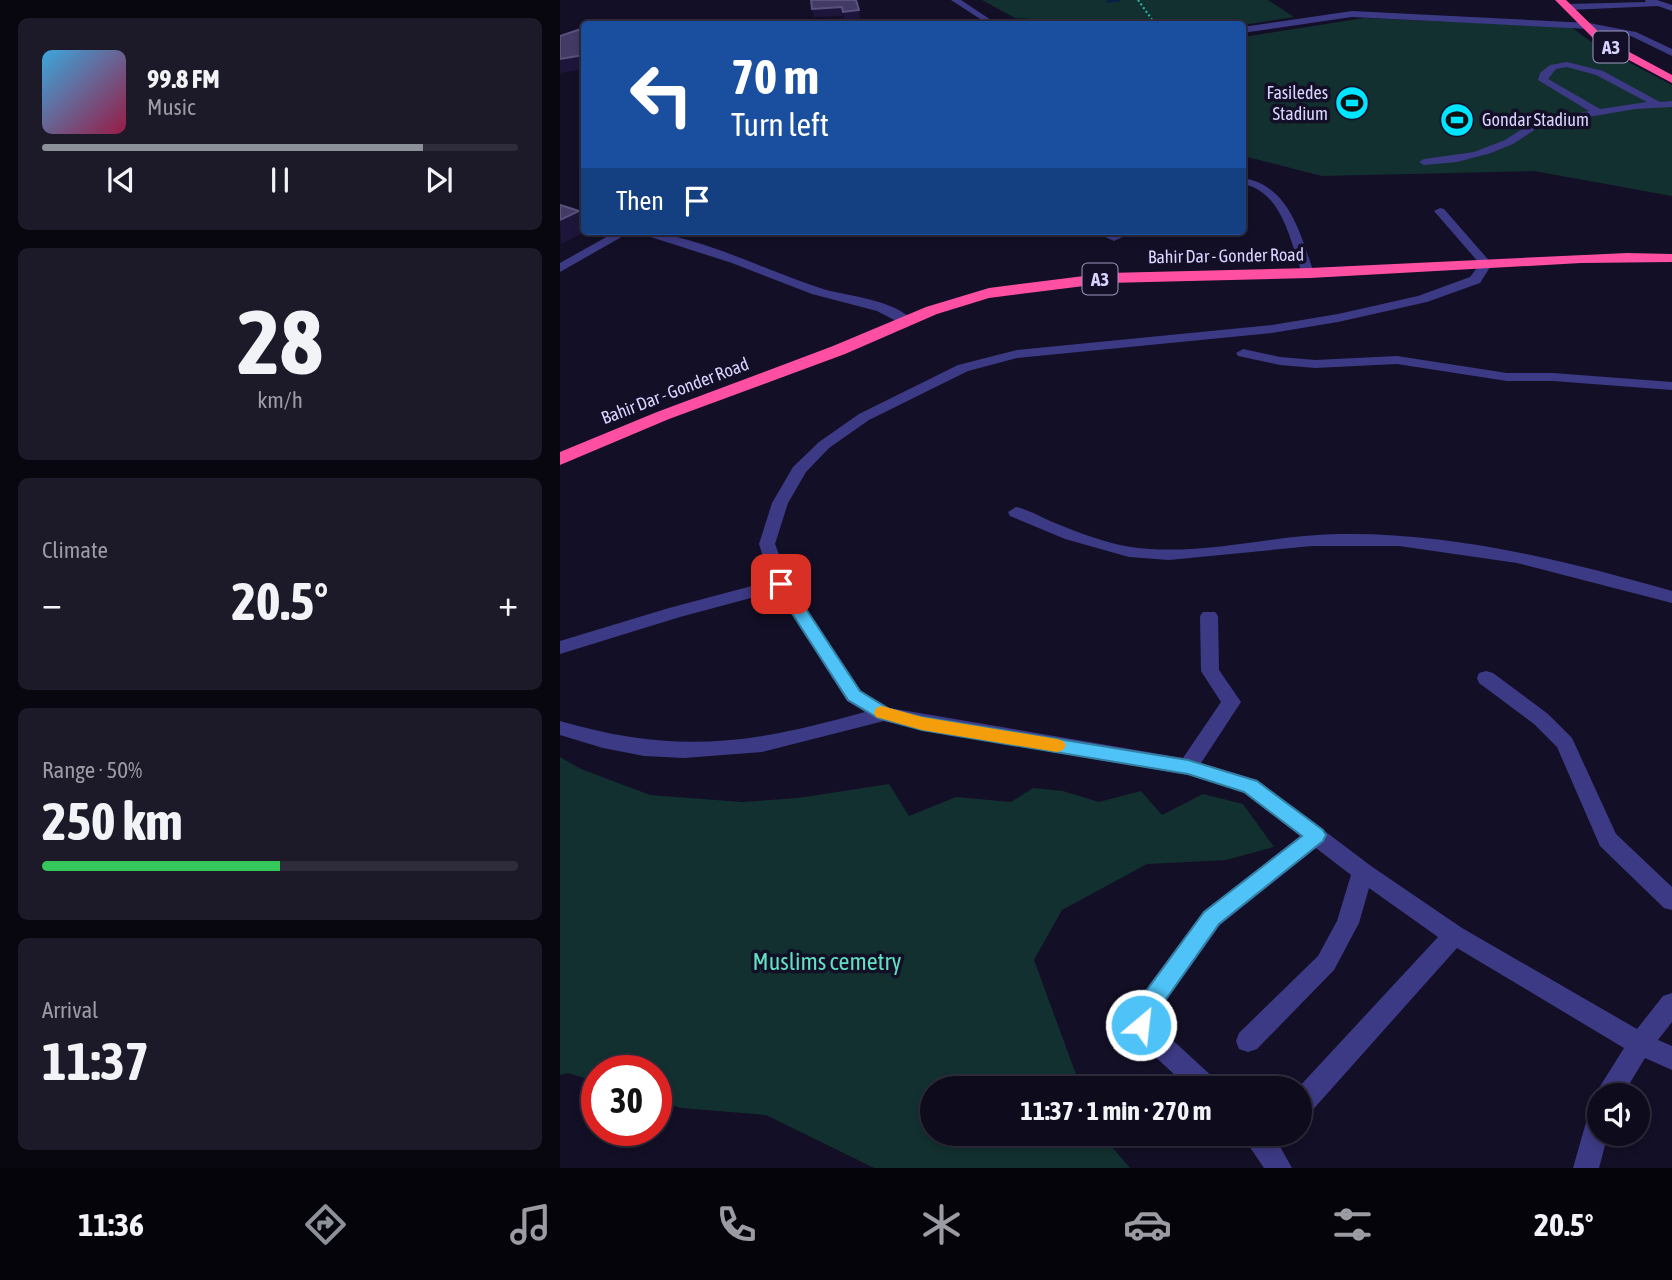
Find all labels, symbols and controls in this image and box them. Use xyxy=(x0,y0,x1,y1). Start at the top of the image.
road number: A3 xyxy=(1594,32,1628,62)
text: 70 m xyxy=(731,48,819,104)
icon: left xyxy=(616,49,707,140)
text: 99.8 FM xyxy=(147,64,220,94)
place label: Fasiledes Stadium xyxy=(1267,82,1328,124)
sports icon: Fasiledes Stadium xyxy=(1333,84,1371,122)
text: Music xyxy=(147,94,195,120)
sports icon: Gondar Stadium xyxy=(1438,101,1476,139)
text: Turn left xyxy=(731,106,829,143)
place label: Gondar Stadium xyxy=(1482,109,1589,130)
icon: previous xyxy=(102,161,140,199)
icon: pause xyxy=(261,161,299,199)
icon: next xyxy=(420,161,458,199)
icon: arrive xyxy=(678,182,716,220)
text: Then xyxy=(616,186,664,216)
street label: Bahir Dar - Gonder Road xyxy=(1148,244,1304,267)
road number: A3 xyxy=(1082,264,1118,294)
text: 28 xyxy=(237,289,323,393)
street label: Bahir Dar - Gonder Road xyxy=(598,353,752,428)
text: km/h xyxy=(257,387,303,413)
text: Climate xyxy=(42,537,108,563)
pin xyxy=(751,554,811,614)
icon: arrive xyxy=(762,565,800,603)
text: 20.5° xyxy=(232,571,328,631)
text: − xyxy=(42,581,62,624)
text: + xyxy=(498,581,518,624)
text: Range · 50% xyxy=(42,757,142,783)
text: 250 km xyxy=(42,791,183,851)
park label: Muslims cemetry xyxy=(753,948,902,975)
position arrow xyxy=(1104,988,1178,1062)
text: Arrival xyxy=(42,997,98,1023)
text: 11:37 xyxy=(42,1031,149,1091)
speed limit sign: 30 xyxy=(581,1055,672,1146)
map controls xyxy=(1587,1083,1650,1146)
button: sound xyxy=(1587,1083,1650,1146)
text: 11:37 · 1 min · 270 m xyxy=(1021,1096,1211,1126)
icon: directions xyxy=(301,1200,350,1249)
icon: music xyxy=(506,1200,555,1249)
icon: phone xyxy=(712,1200,761,1249)
icon: climate xyxy=(917,1200,966,1249)
icon: car xyxy=(1123,1200,1172,1249)
icon: filters xyxy=(1328,1200,1377,1249)
text: 11:36 xyxy=(78,1206,144,1243)
text: 20.5° xyxy=(1534,1206,1594,1243)

